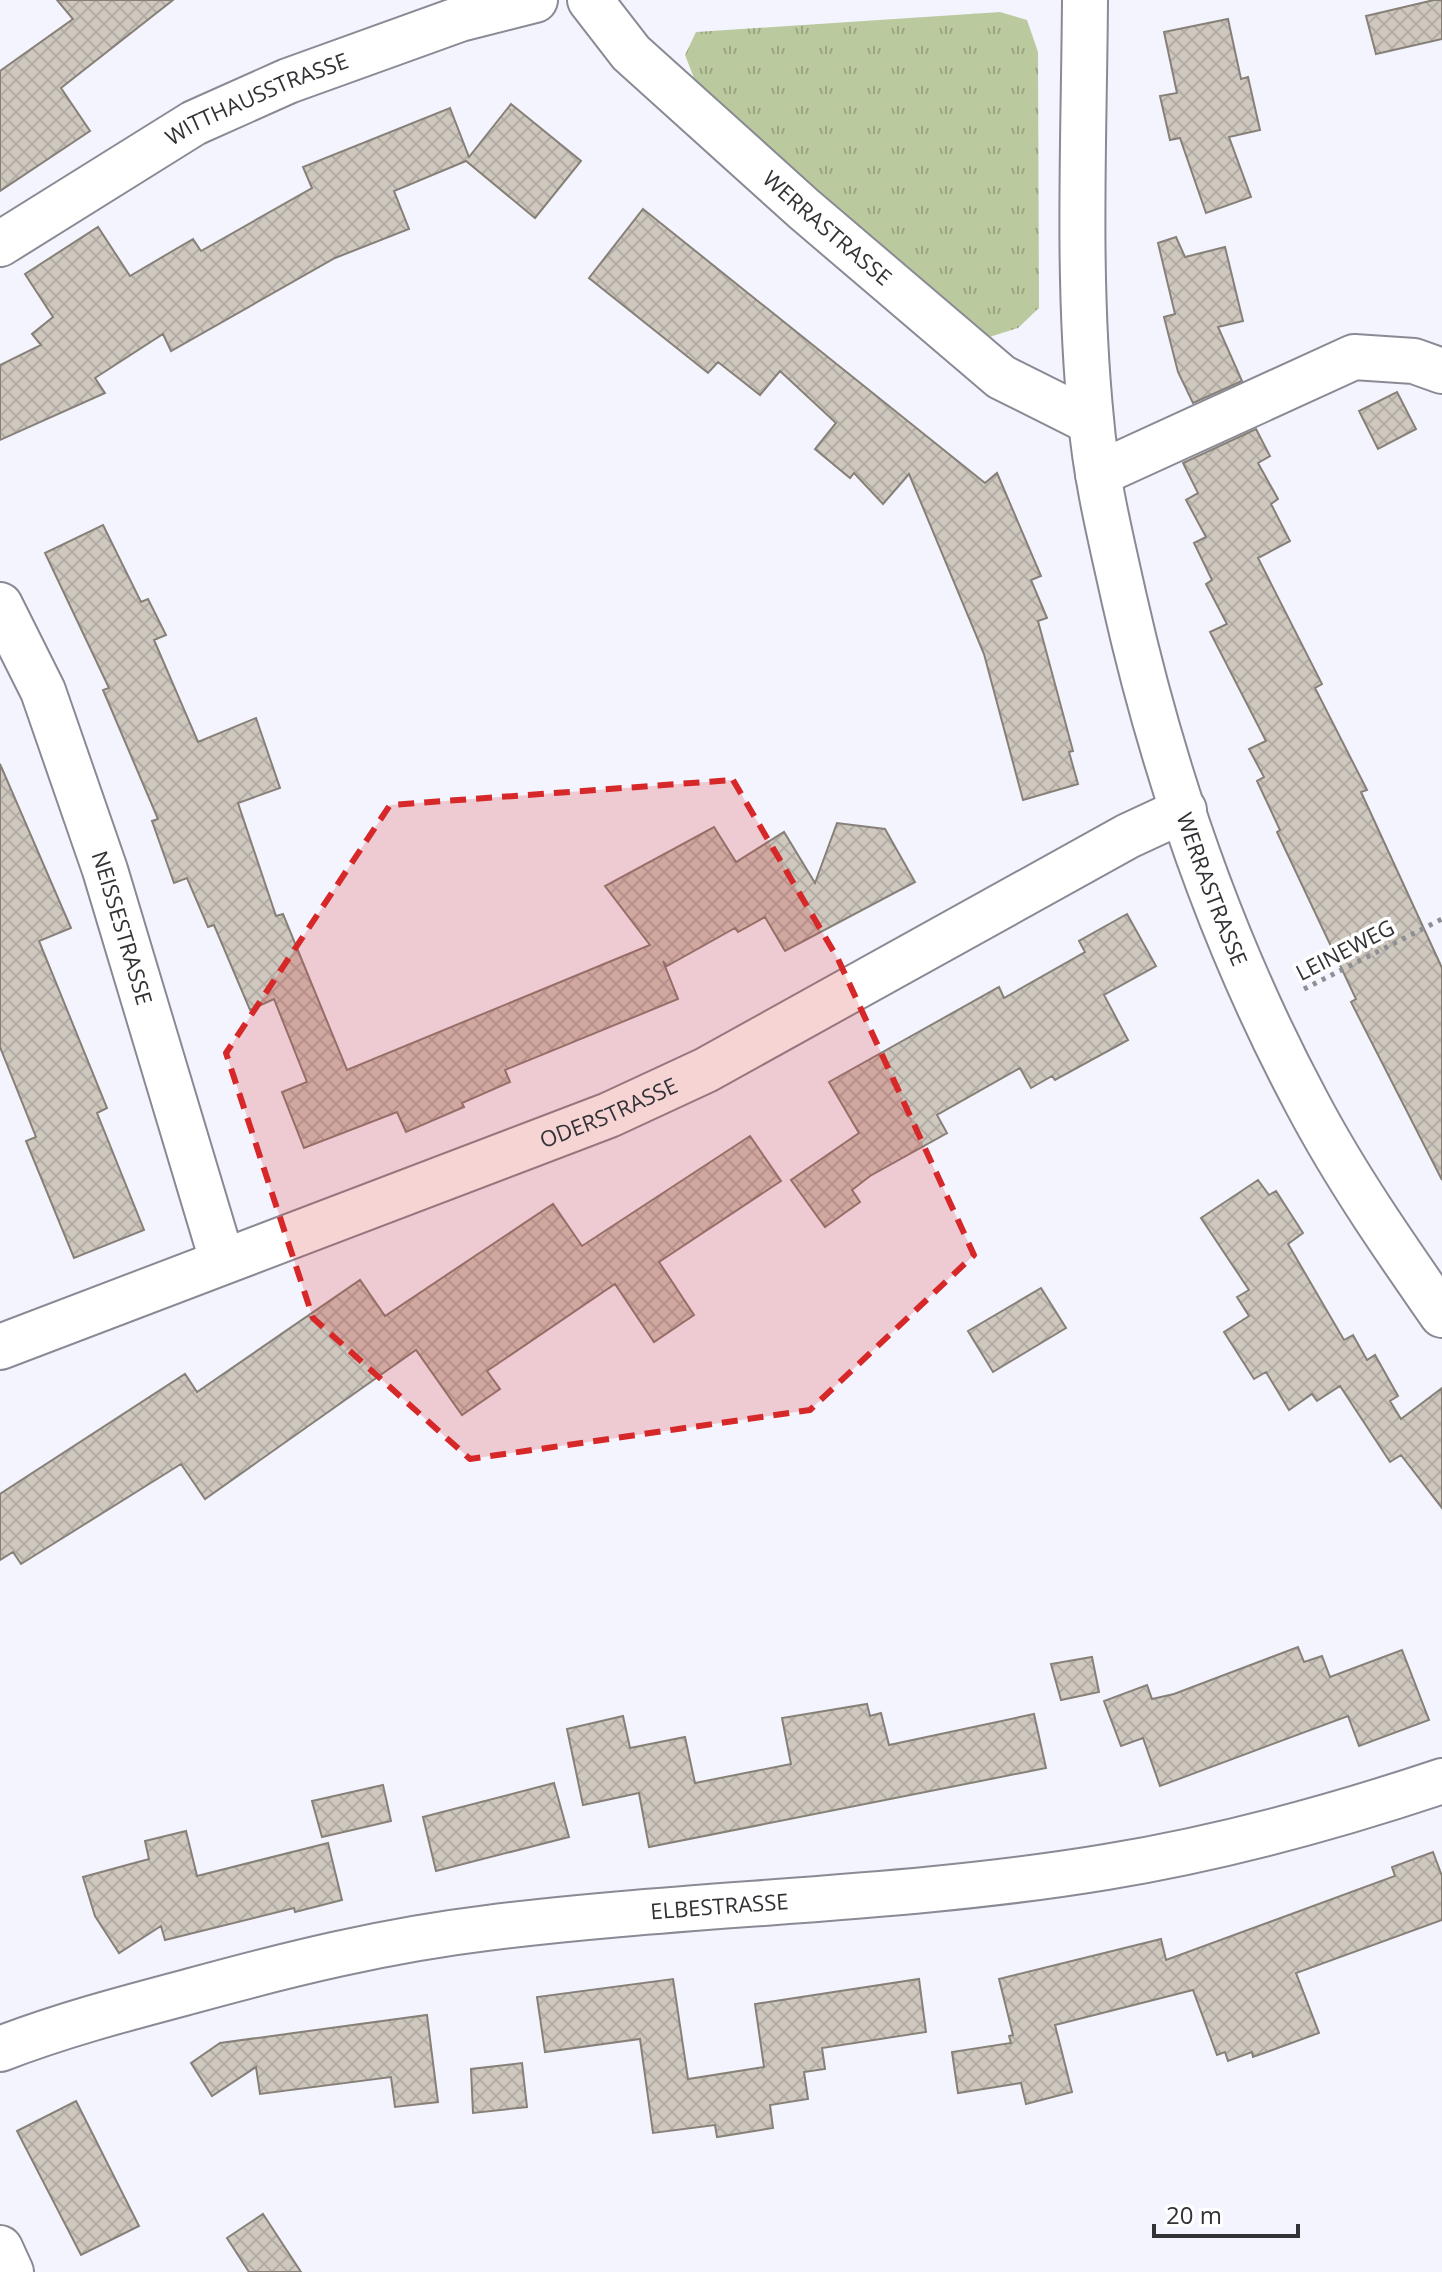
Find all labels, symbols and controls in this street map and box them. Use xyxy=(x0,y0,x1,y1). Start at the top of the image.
street label: WITTHAUSSTRASSE xyxy=(159,45,352,151)
street label: WERRASTRASSE xyxy=(757,163,899,292)
street label: WERRASTRASSE xyxy=(1170,808,1256,970)
street label: NEISSESTRASSE xyxy=(85,847,161,1008)
street label: LEINEWEG xyxy=(1290,911,1399,987)
street label: ODERSTRASSE xyxy=(535,1069,682,1154)
street label: ELBESTRASSE xyxy=(649,1885,789,1926)
scale bar xyxy=(1154,2188,1298,2238)
text: 20 m xyxy=(1166,2198,1222,2231)

